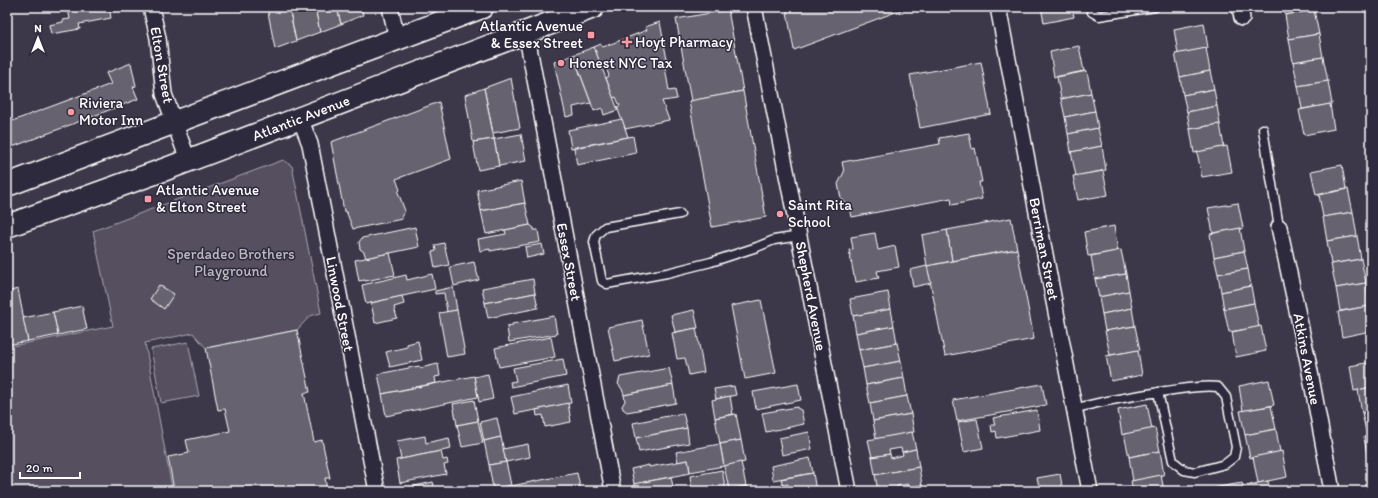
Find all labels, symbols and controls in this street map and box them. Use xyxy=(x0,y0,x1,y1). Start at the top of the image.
place label: Atlantic Avenue & Essex Street xyxy=(480,17,583,52)
north arrow xyxy=(18,18,58,58)
text: N xyxy=(34,22,42,35)
street label: Elton Street xyxy=(146,25,178,105)
marker: Atlantic Avenue & Essex Street xyxy=(586,30,596,40)
place label: Hoyt Pharmacy xyxy=(635,33,733,51)
marker: Hoyt Pharmacy xyxy=(622,37,632,47)
place label: Honest NYC Tax xyxy=(569,54,673,72)
marker: Honest NYC Tax xyxy=(556,58,566,68)
street label: Atlantic Avenue xyxy=(250,91,352,145)
place label: Riviera Motor Inn xyxy=(79,94,144,129)
marker: Riviera Motor Inn xyxy=(66,107,76,117)
place label: Atlantic Avenue & Elton Street xyxy=(156,181,259,216)
marker: Atlantic Avenue & Elton Street xyxy=(143,194,153,204)
place label: Saint Rita School xyxy=(788,196,852,231)
street label: Berriman Street xyxy=(1025,196,1063,302)
marker: Saint Rita School xyxy=(775,209,785,219)
street label: Essex Street xyxy=(553,221,585,303)
street label: Shepherd Avenue xyxy=(792,240,830,352)
park label: Sperdadeo Brothers Playground xyxy=(167,245,295,280)
street label: Linwood Street xyxy=(322,255,358,353)
street label: Atkins Avenue xyxy=(1289,312,1325,406)
scale bar xyxy=(20,454,80,480)
text: 20 m xyxy=(26,461,53,475)

